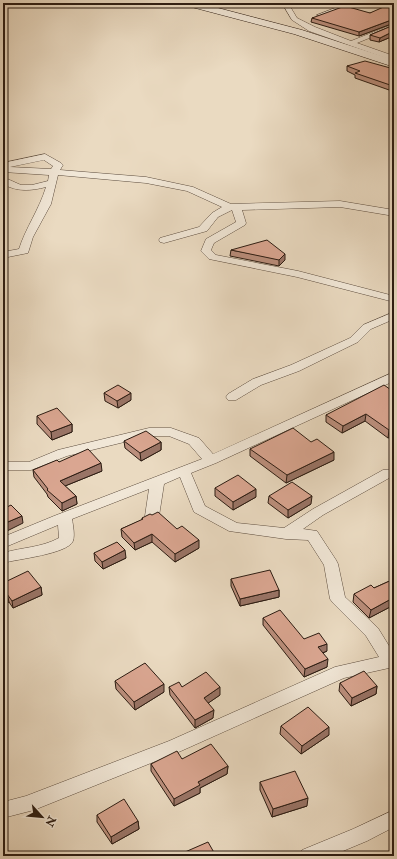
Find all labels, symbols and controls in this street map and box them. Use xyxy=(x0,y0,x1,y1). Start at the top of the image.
north arrow xyxy=(22,797,62,837)
text: N xyxy=(42,813,59,830)

